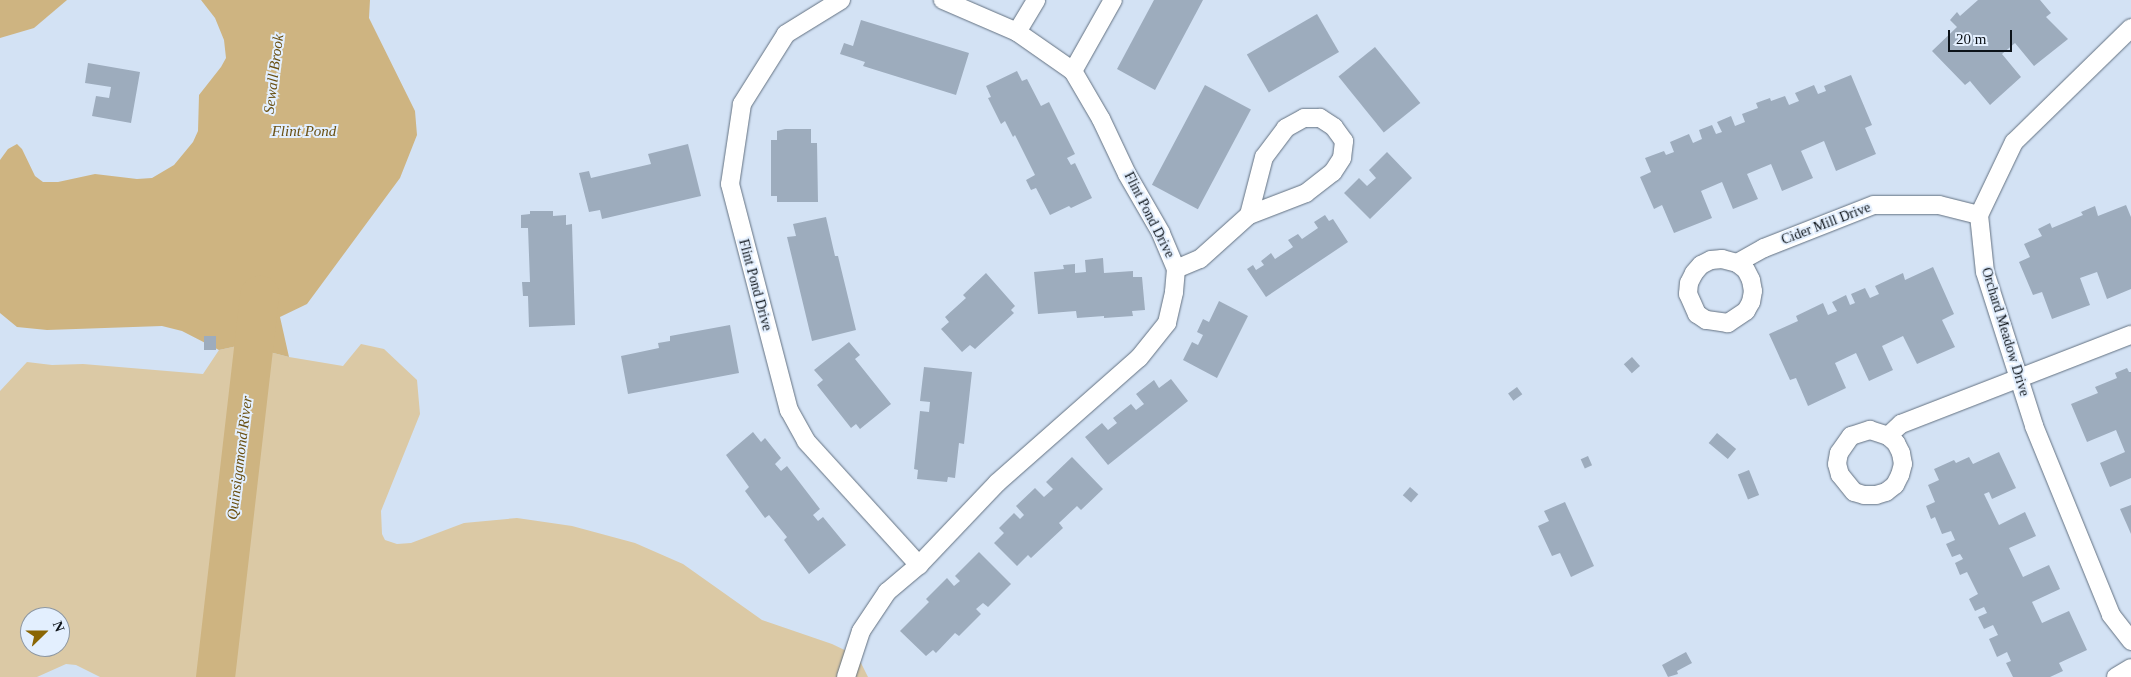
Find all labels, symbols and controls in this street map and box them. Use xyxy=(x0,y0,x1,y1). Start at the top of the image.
scale bar xyxy=(1951,20,2015,52)
text: 20 m xyxy=(1956,31,1986,47)
water label: Sewall Brook xyxy=(260,33,288,115)
water label: Flint Pond xyxy=(272,123,336,141)
street label: Flint Pond Drive xyxy=(1120,169,1178,261)
street label: Cider Mill Drive xyxy=(1779,199,1873,249)
street label: Flint Pond Drive xyxy=(735,237,775,333)
street label: Orchard Meadow Drive xyxy=(1977,266,2033,398)
water label: Quinsigamond River xyxy=(223,395,257,521)
north arrow xyxy=(20,607,70,657)
text: N xyxy=(50,619,67,634)

